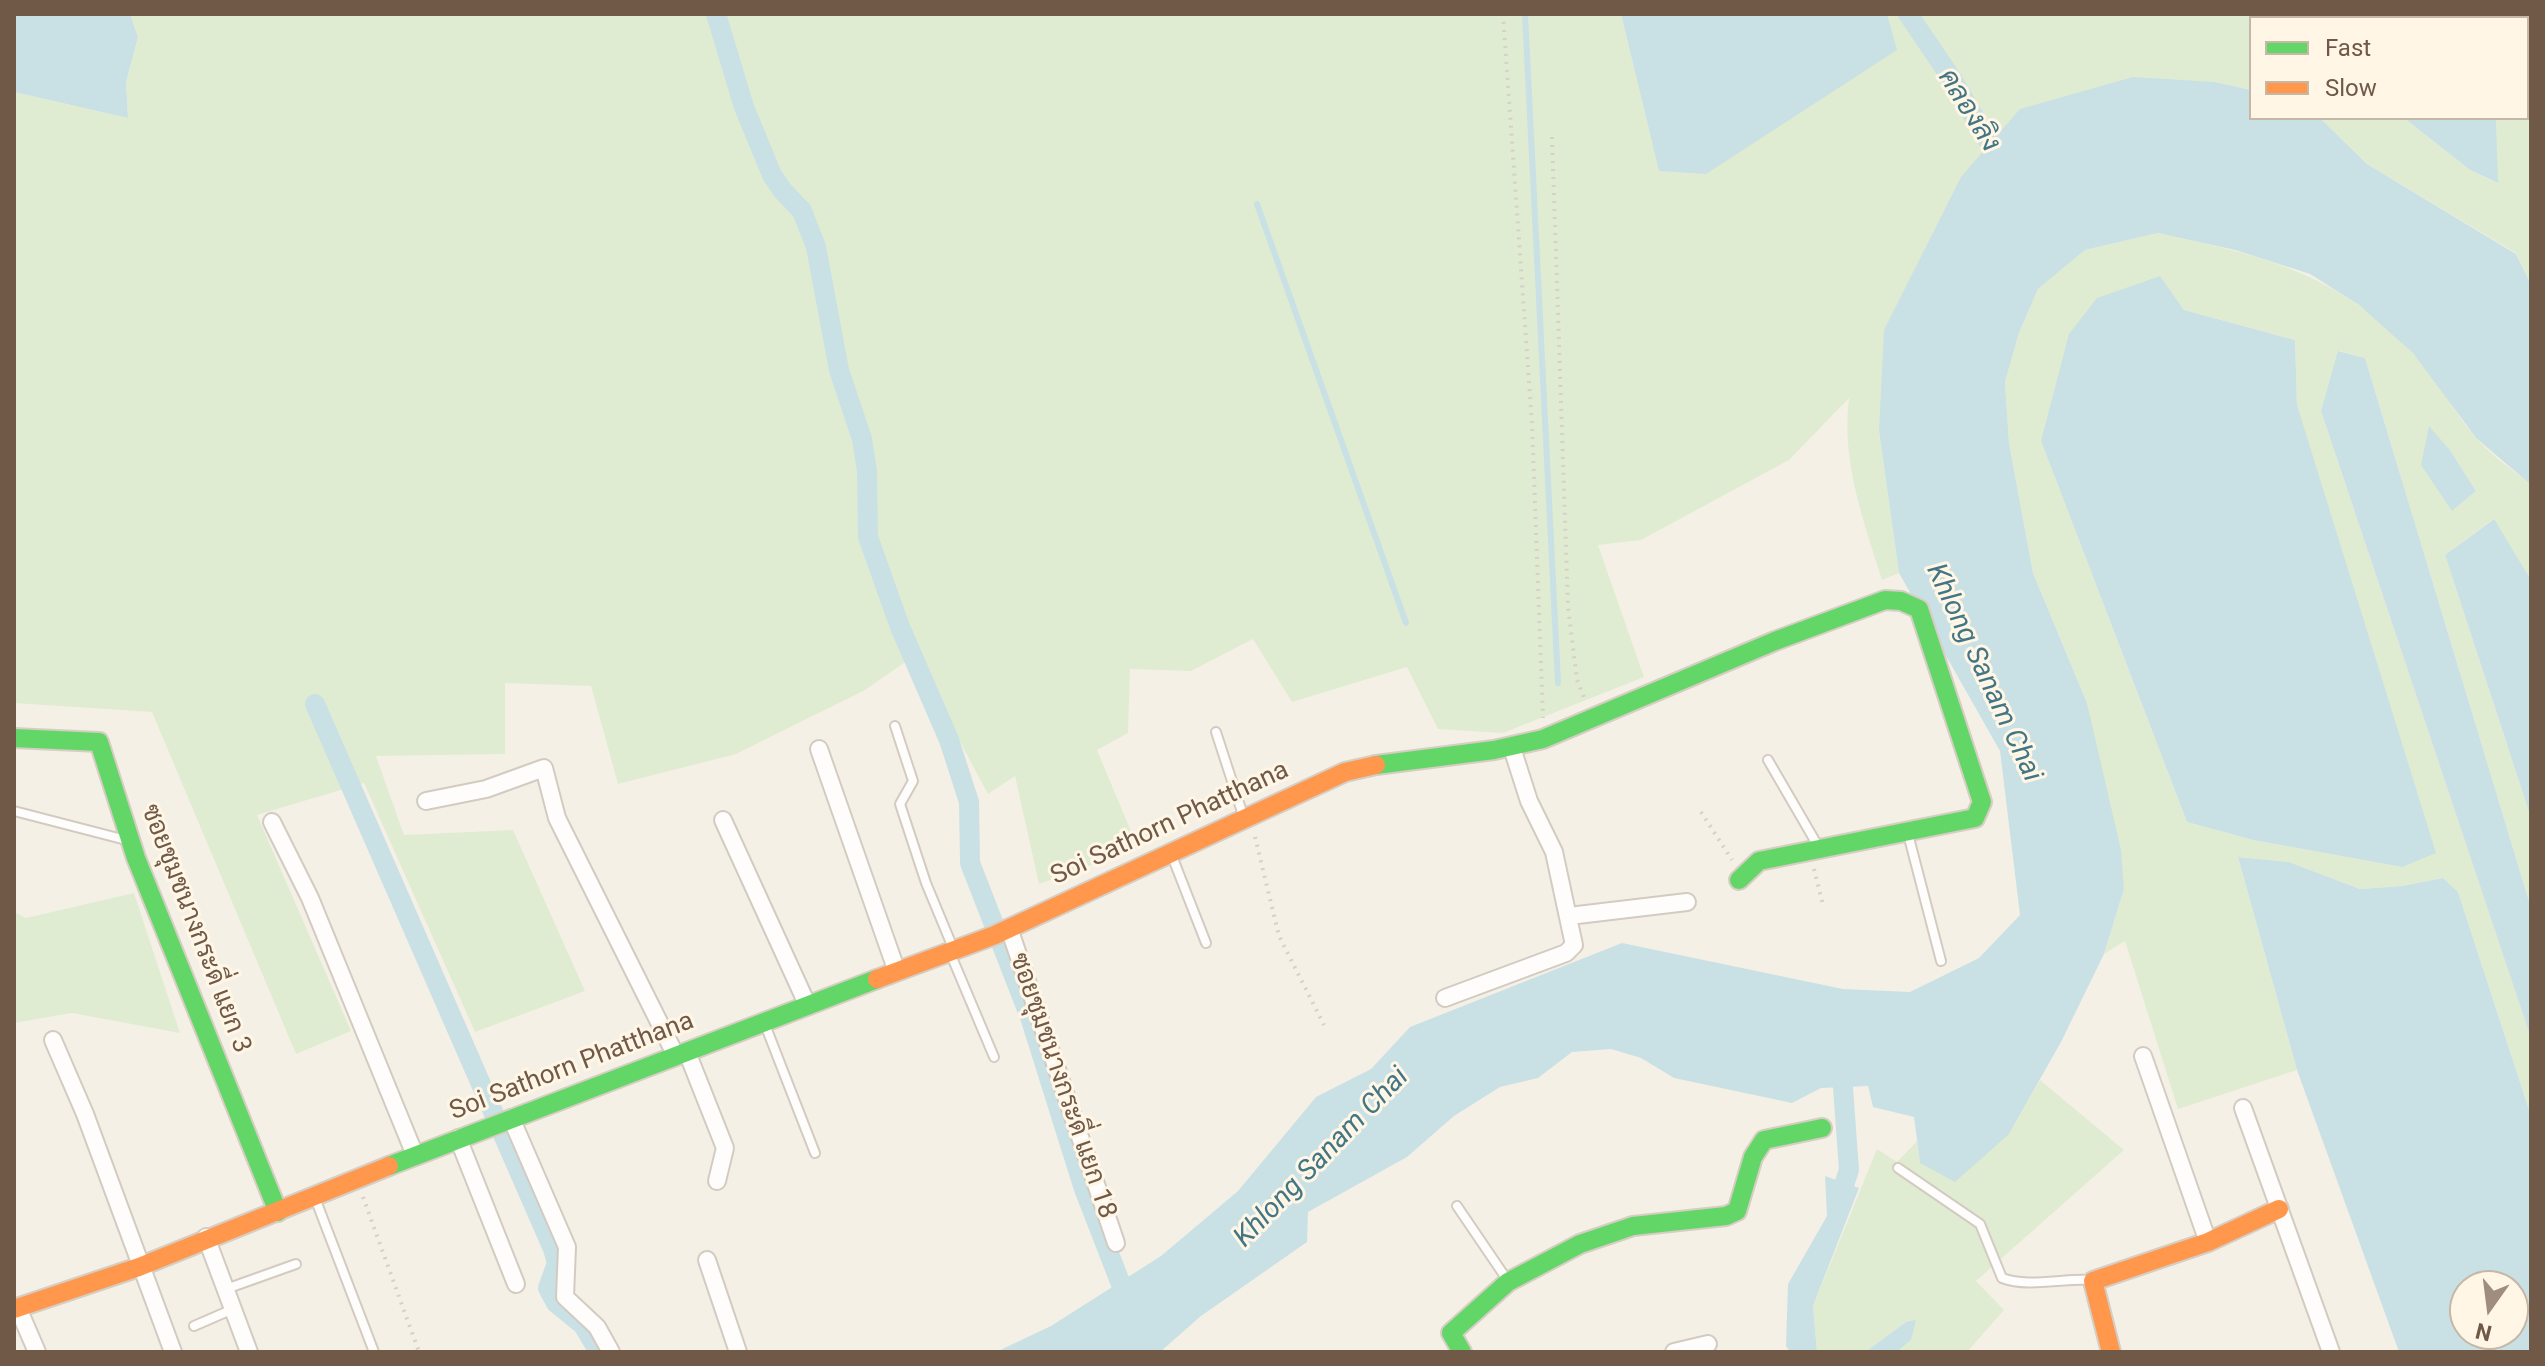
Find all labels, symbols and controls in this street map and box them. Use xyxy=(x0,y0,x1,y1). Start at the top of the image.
legend xyxy=(2249,16,2529,120)
text: Fast xyxy=(2325,34,2371,62)
water label: คลองลิง xyxy=(1930,63,2006,159)
text: Slow xyxy=(2325,74,2377,102)
water label: Khlong Sanam Chai xyxy=(1918,559,2048,787)
street label: Soi Sathorn Phatthana xyxy=(1046,755,1294,893)
street label: ซอยชุมชนางกระดี่ แยก 3 xyxy=(133,800,257,1058)
street label: ซอยชุมชนางกระดี่ แยก 18 xyxy=(1002,949,1122,1223)
street label: Soi Sathorn Phatthana xyxy=(446,1006,698,1128)
water label: Khlong Sanam Chai xyxy=(1228,1061,1416,1255)
north arrow xyxy=(2449,1270,2529,1350)
text: N xyxy=(2473,1318,2494,1346)

